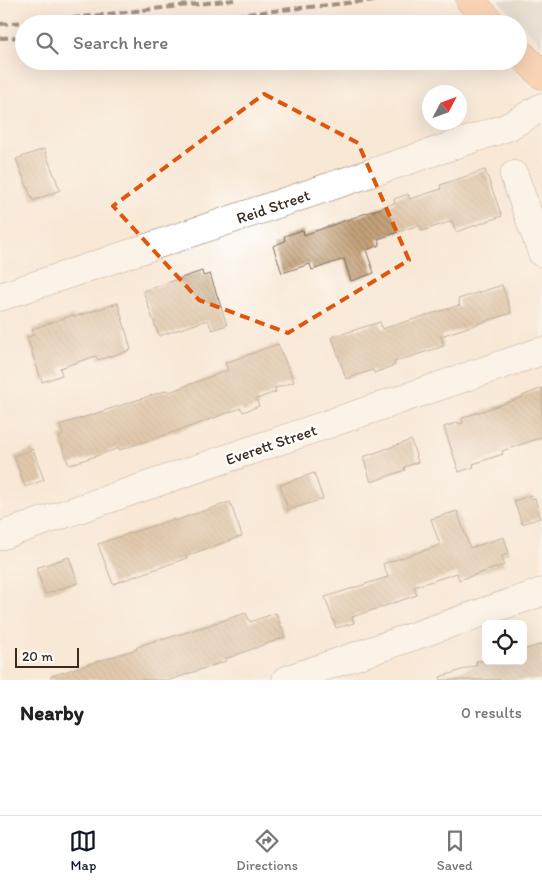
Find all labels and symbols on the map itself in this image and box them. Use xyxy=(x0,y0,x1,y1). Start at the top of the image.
north arrow xyxy=(422,85,467,130)
street label: Reid Street xyxy=(234,185,312,228)
street label: Everett Street xyxy=(223,420,319,469)
scale bar xyxy=(15,645,79,668)

